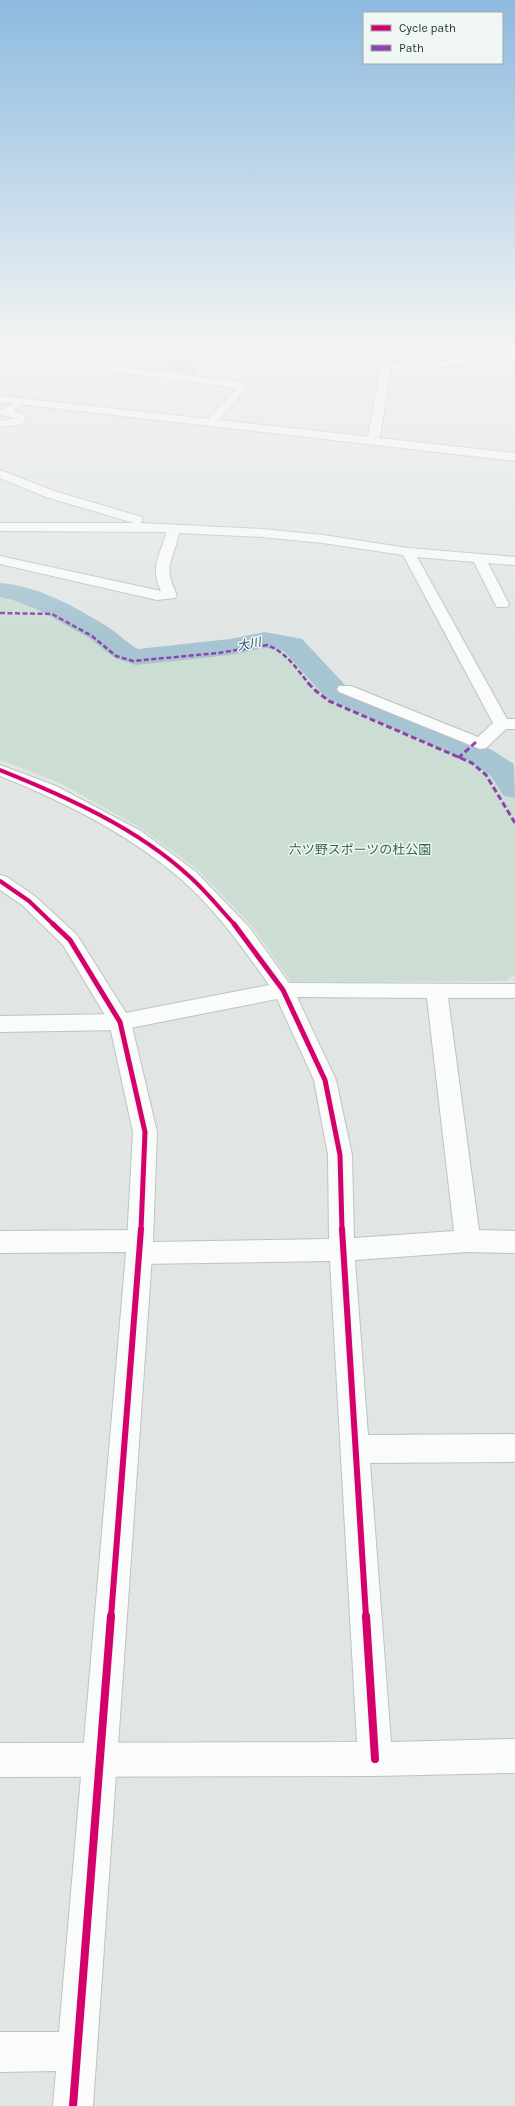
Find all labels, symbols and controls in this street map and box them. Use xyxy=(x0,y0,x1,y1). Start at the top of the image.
legend xyxy=(363,12,503,64)
text: Cycle path xyxy=(399,21,456,35)
text: Path xyxy=(399,41,424,55)
water label: 大川 xyxy=(236,634,264,653)
park label: 六ツ野スポーツの杜公園 xyxy=(289,842,431,857)

